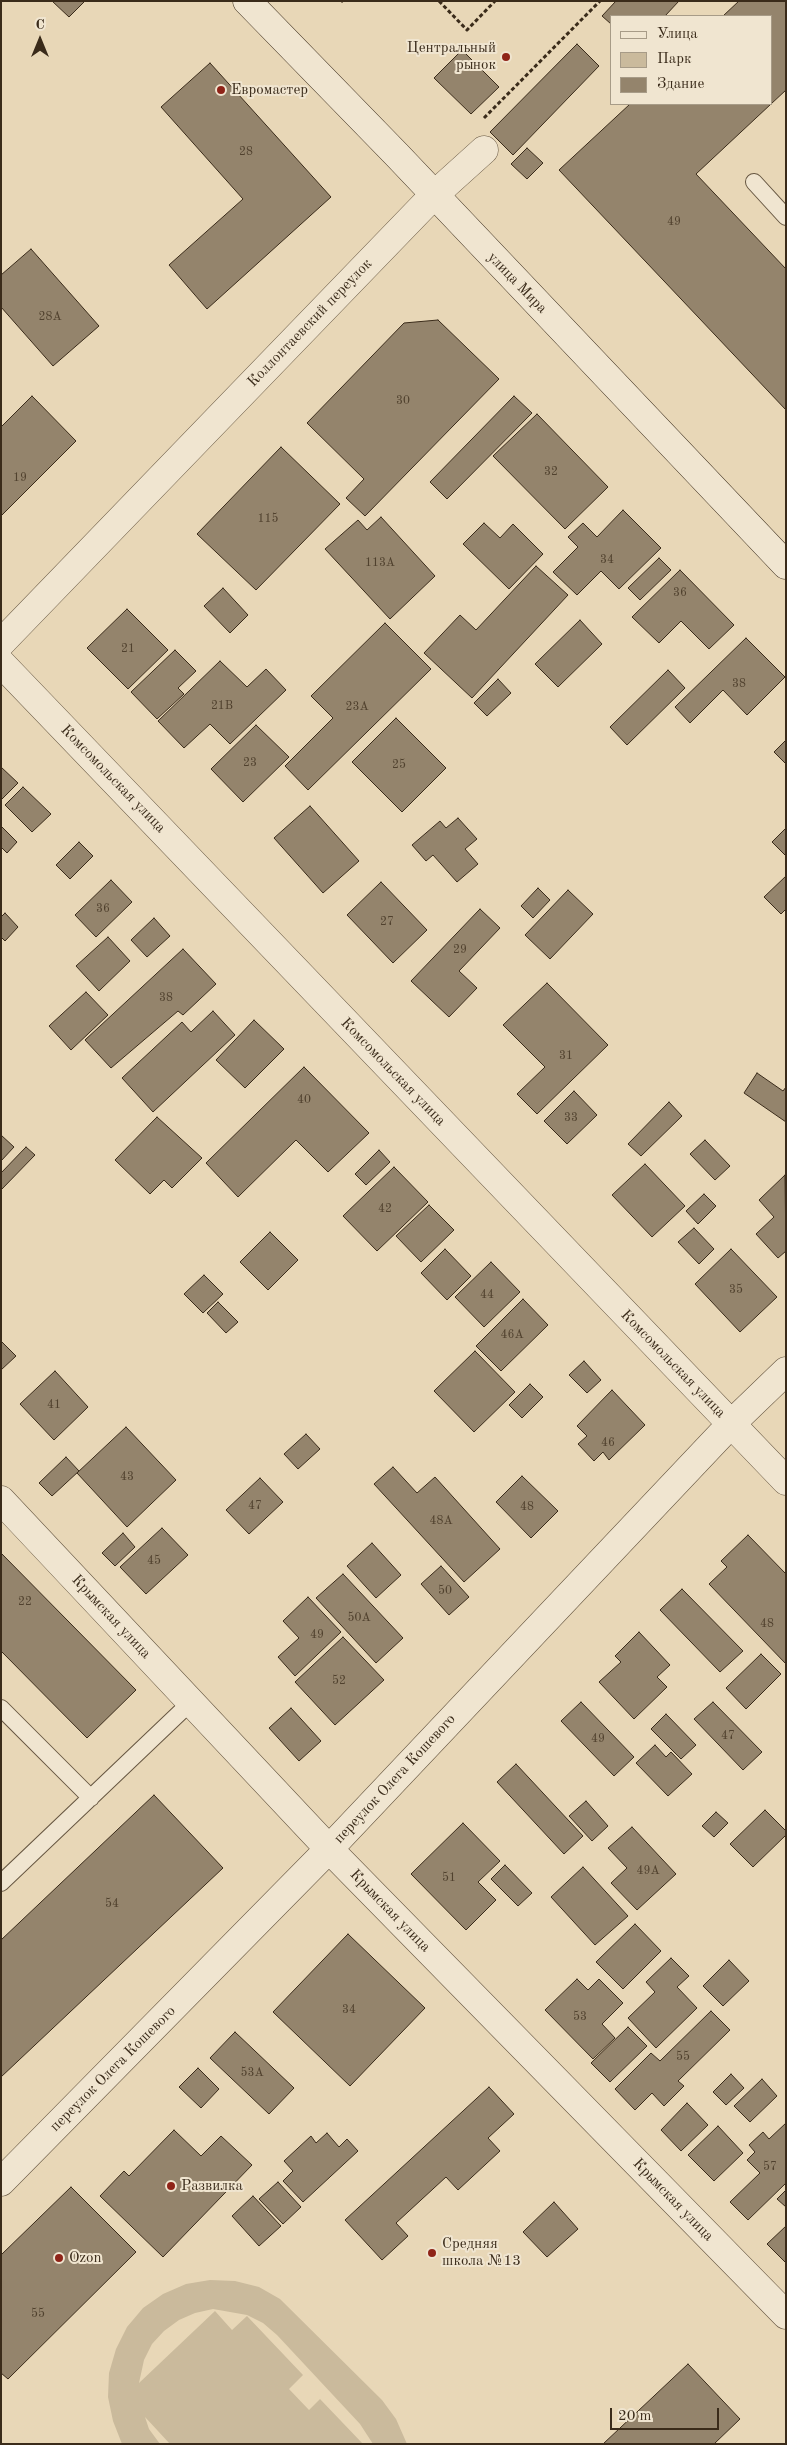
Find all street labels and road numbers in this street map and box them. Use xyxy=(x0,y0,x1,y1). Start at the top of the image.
street label: улица Мира xyxy=(483,249,551,317)
street label: Коллонтаевский переулок xyxy=(244,255,376,391)
street label: Комсомольская улица xyxy=(57,721,169,837)
street label: Комсомольская улица xyxy=(337,1014,449,1130)
street label: Комсомольская улица xyxy=(617,1306,729,1422)
street label: Крымская улица xyxy=(67,1571,155,1663)
street label: переулок Олега Кошевого xyxy=(330,1711,460,1847)
street label: Крымская улица xyxy=(346,1866,434,1956)
street label: переулок Олега Кошевого xyxy=(46,2002,180,2136)
street label: Крымская улица xyxy=(629,2155,717,2245)

